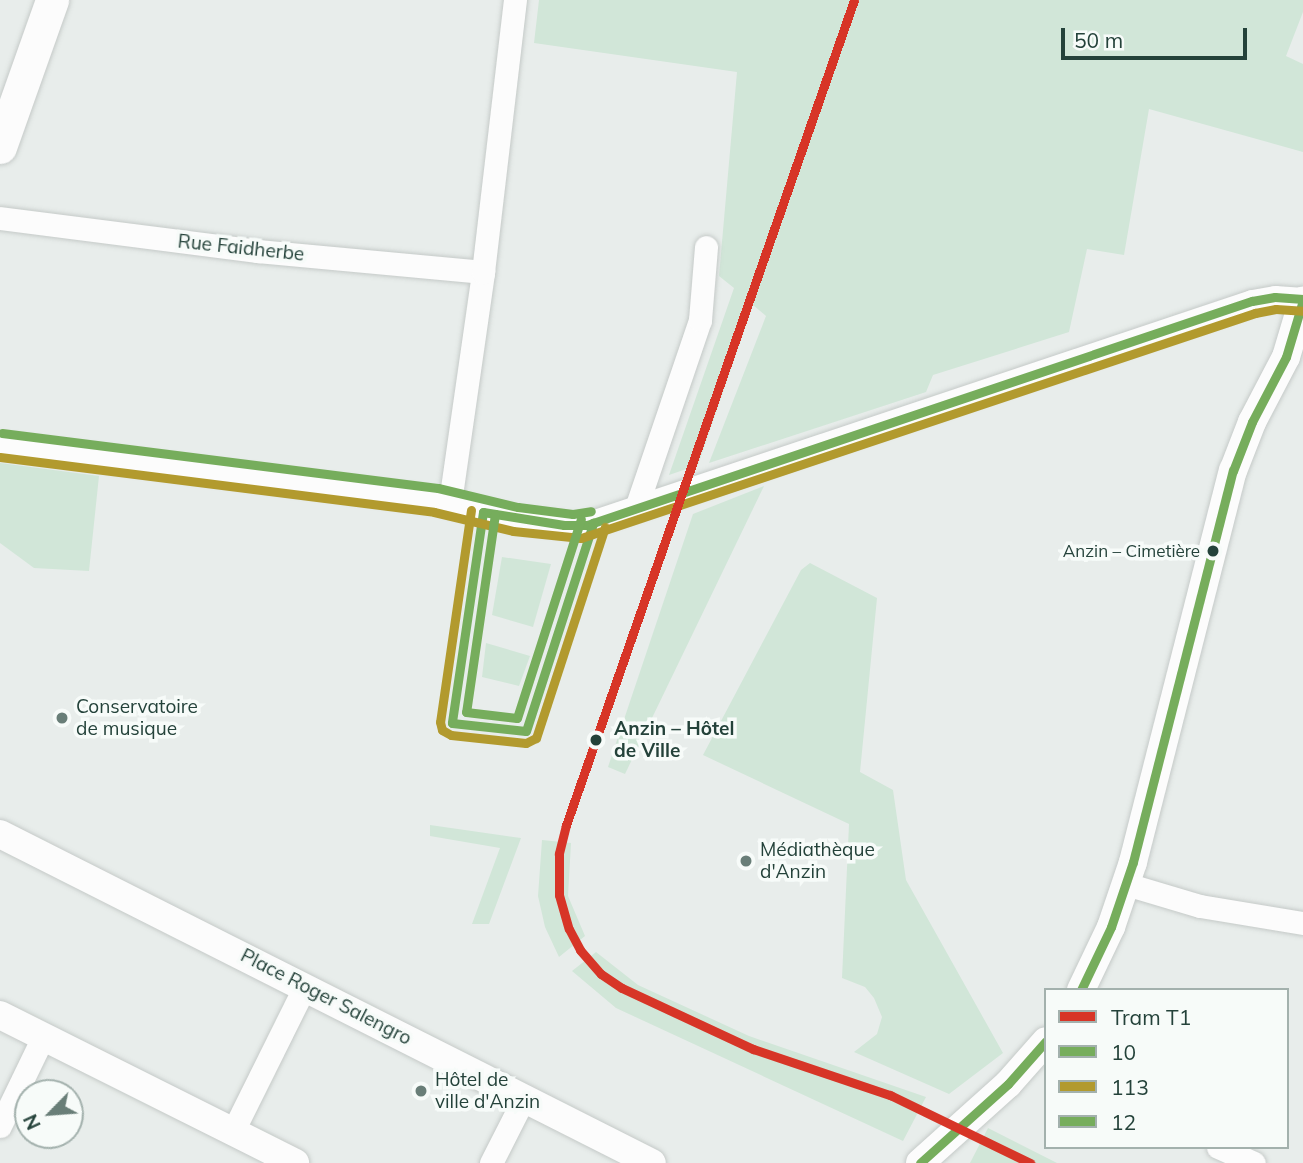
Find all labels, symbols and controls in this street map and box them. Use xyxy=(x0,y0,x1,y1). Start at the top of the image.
scale bar xyxy=(1065,14,1250,58)
text: 50 m xyxy=(1074,27,1123,53)
street label: Rue Faidherbe xyxy=(177,230,305,266)
place label: Anzin – Cimetière xyxy=(1063,541,1200,561)
marker: Anzin – Cimetière xyxy=(1206,544,1220,558)
place label: Conservatoire de musique xyxy=(76,696,198,740)
marker: Conservatoire de musique xyxy=(54,710,70,726)
place label: Anzin – Hôtel de Ville xyxy=(614,718,734,762)
marker: Anzin – Hôtel de Ville xyxy=(585,729,607,751)
place label: Médiathèque d'Anzin xyxy=(760,839,875,883)
marker: Médiathèque d'Anzin xyxy=(738,853,754,869)
street label: Place Roger Salengro xyxy=(237,944,415,1050)
legend xyxy=(1044,988,1289,1149)
text: Tram T1 xyxy=(1111,1004,1191,1030)
text: 10 xyxy=(1111,1039,1136,1065)
place label: Hôtel de ville d'Anzin xyxy=(435,1069,540,1113)
text: 113 xyxy=(1111,1074,1149,1100)
north arrow xyxy=(14,1079,84,1149)
marker: Hôtel de ville d'Anzin xyxy=(413,1083,429,1099)
text: 12 xyxy=(1111,1109,1136,1135)
text: N xyxy=(18,1110,46,1134)

